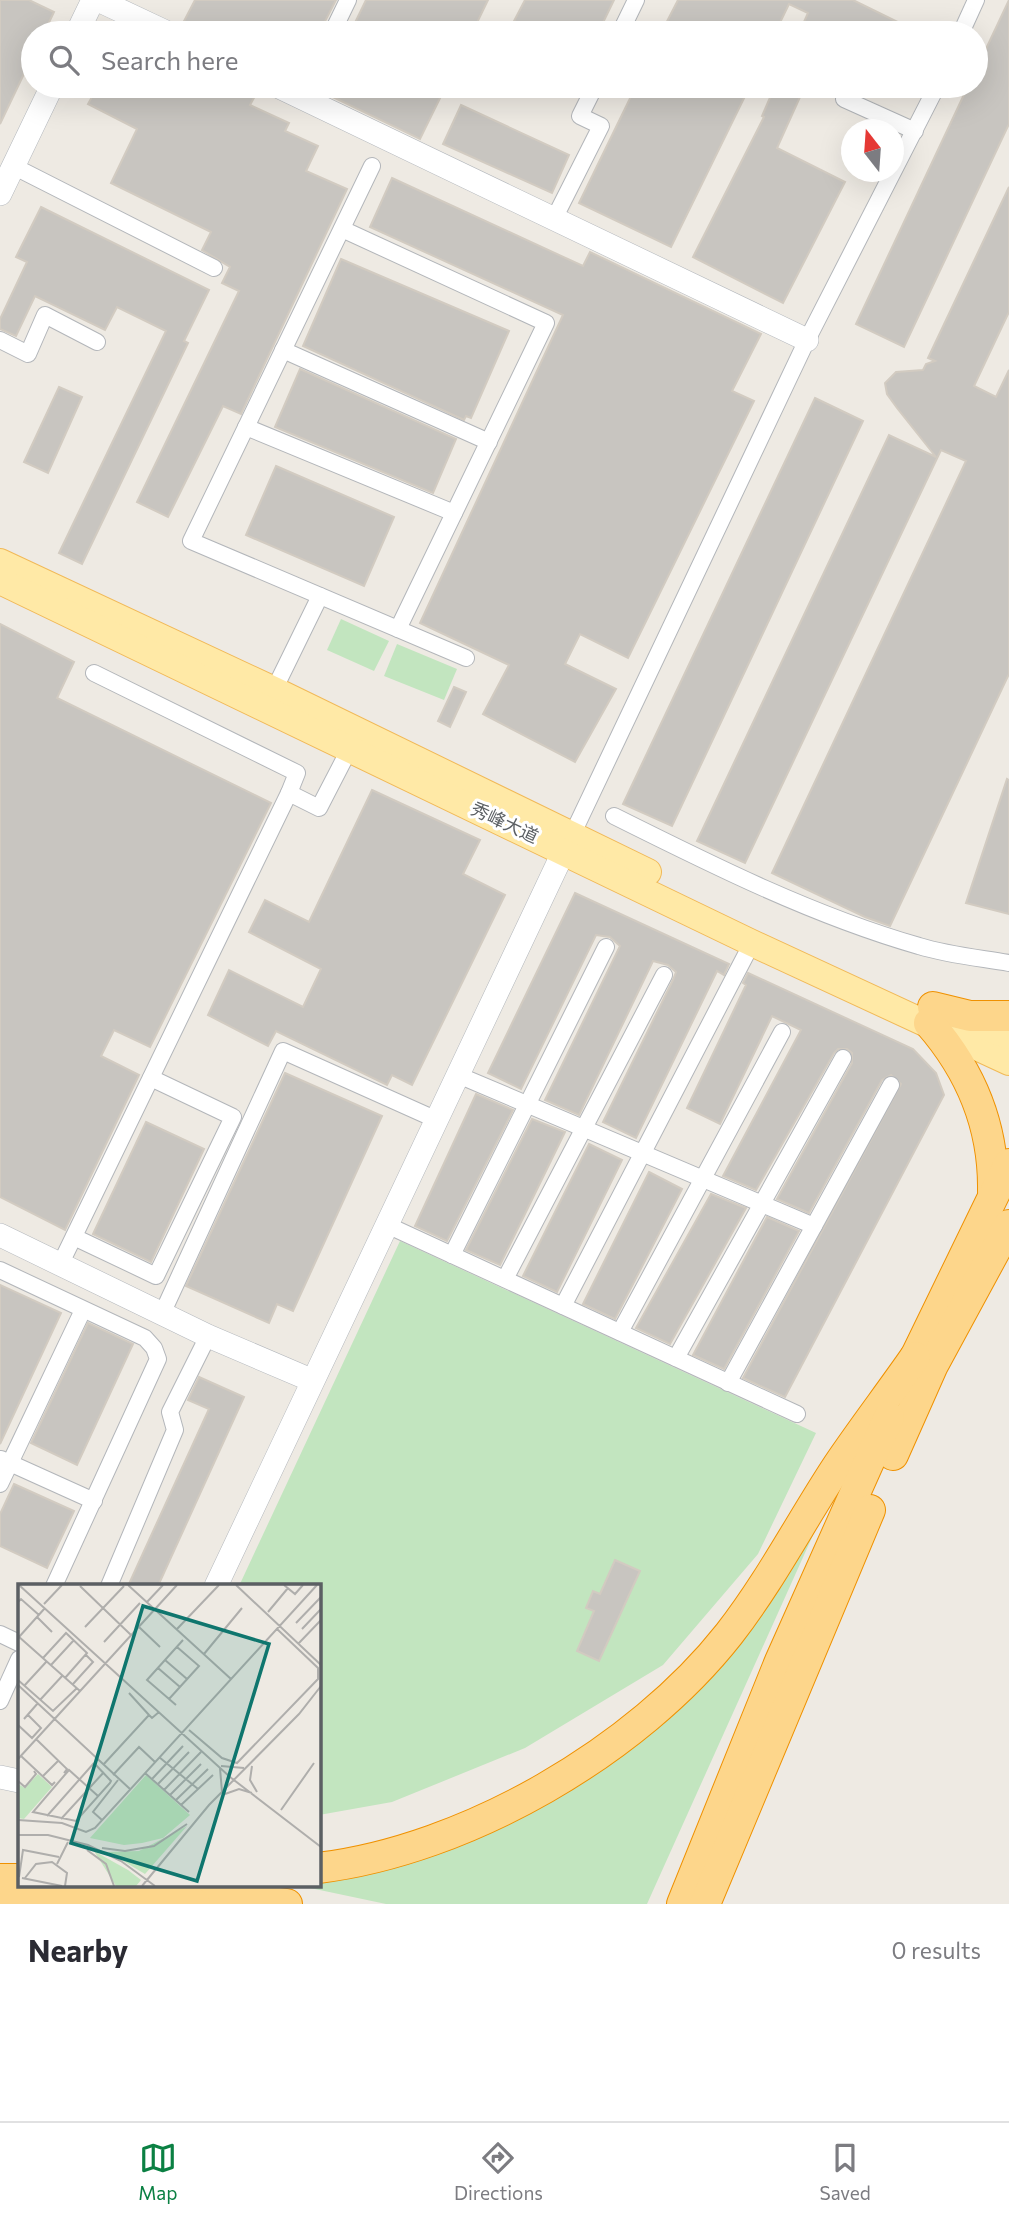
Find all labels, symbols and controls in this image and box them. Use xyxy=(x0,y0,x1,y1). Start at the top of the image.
search box xyxy=(21,21,988,98)
icon: search xyxy=(45,41,83,79)
text: Search here xyxy=(101,44,239,75)
north arrow xyxy=(841,119,904,182)
street label: 秀峰大道 xyxy=(468,797,542,847)
inset map xyxy=(18,1584,320,1886)
text: Nearby xyxy=(28,1931,128,1968)
text: 0 results xyxy=(892,1936,981,1964)
tab: Map xyxy=(138,2139,177,2204)
tab: Directions xyxy=(454,2139,543,2204)
tab: Saved xyxy=(819,2139,871,2204)

